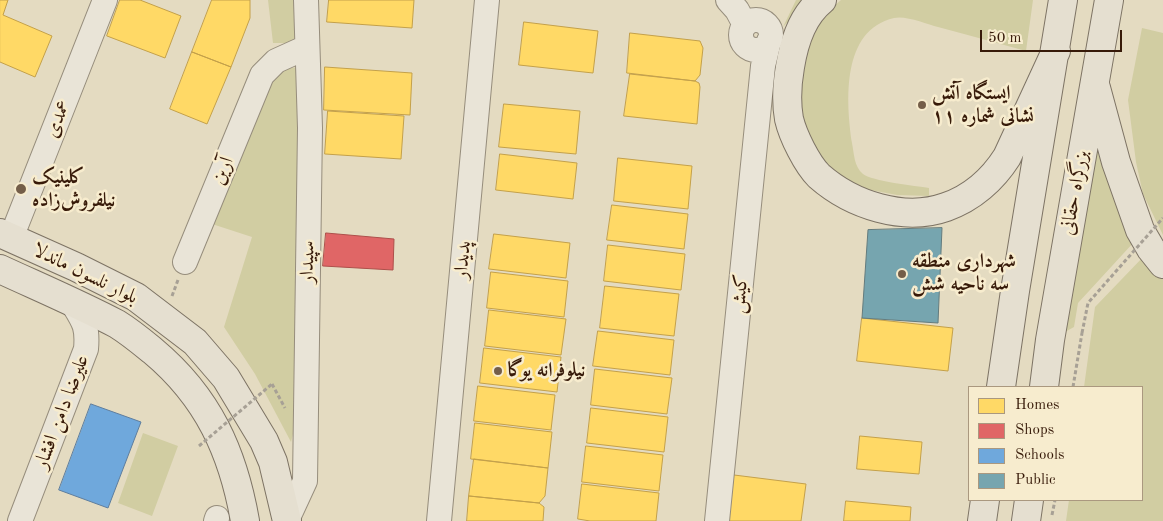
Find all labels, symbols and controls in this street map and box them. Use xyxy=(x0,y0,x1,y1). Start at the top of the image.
scale bar xyxy=(983,20,1126,52)
text: 50 m xyxy=(988,31,1022,46)
place label: ایستگاه آتش نشانی شماره ۱۱ xyxy=(932,82,1034,129)
street label: عمدی xyxy=(40,97,76,141)
marker: ایستگاه آتش نشانی شماره ۱۱ xyxy=(916,99,928,111)
street label: بزرگراه حقانی xyxy=(1056,149,1094,237)
street label: آرین xyxy=(207,153,239,189)
place label: کلینیک نیلفروش‌زاده xyxy=(32,166,116,213)
marker: کلینیک نیلفروش‌زاده xyxy=(14,182,28,196)
street label: بلوار نلسون ماندلا xyxy=(28,238,142,310)
street label: سپیدار xyxy=(296,240,320,284)
street label: پدیدار xyxy=(449,240,477,280)
place label: شهرداری منطقه سه ناحیه شش xyxy=(912,250,1016,297)
marker: شهرداری منطقه سه ناحیه شش xyxy=(896,268,908,280)
street label: کیش xyxy=(726,273,754,315)
street label: علیرضا دامن افشار xyxy=(29,352,95,472)
place label: نیلوفرانه یوگا xyxy=(508,359,586,383)
marker: نیلوفرانه یوگا xyxy=(492,365,504,377)
legend xyxy=(968,386,1143,501)
text: Homes xyxy=(1015,398,1060,413)
text: Shops xyxy=(1015,423,1054,438)
text: Schools xyxy=(1015,448,1064,463)
text: Public xyxy=(1015,473,1056,488)

